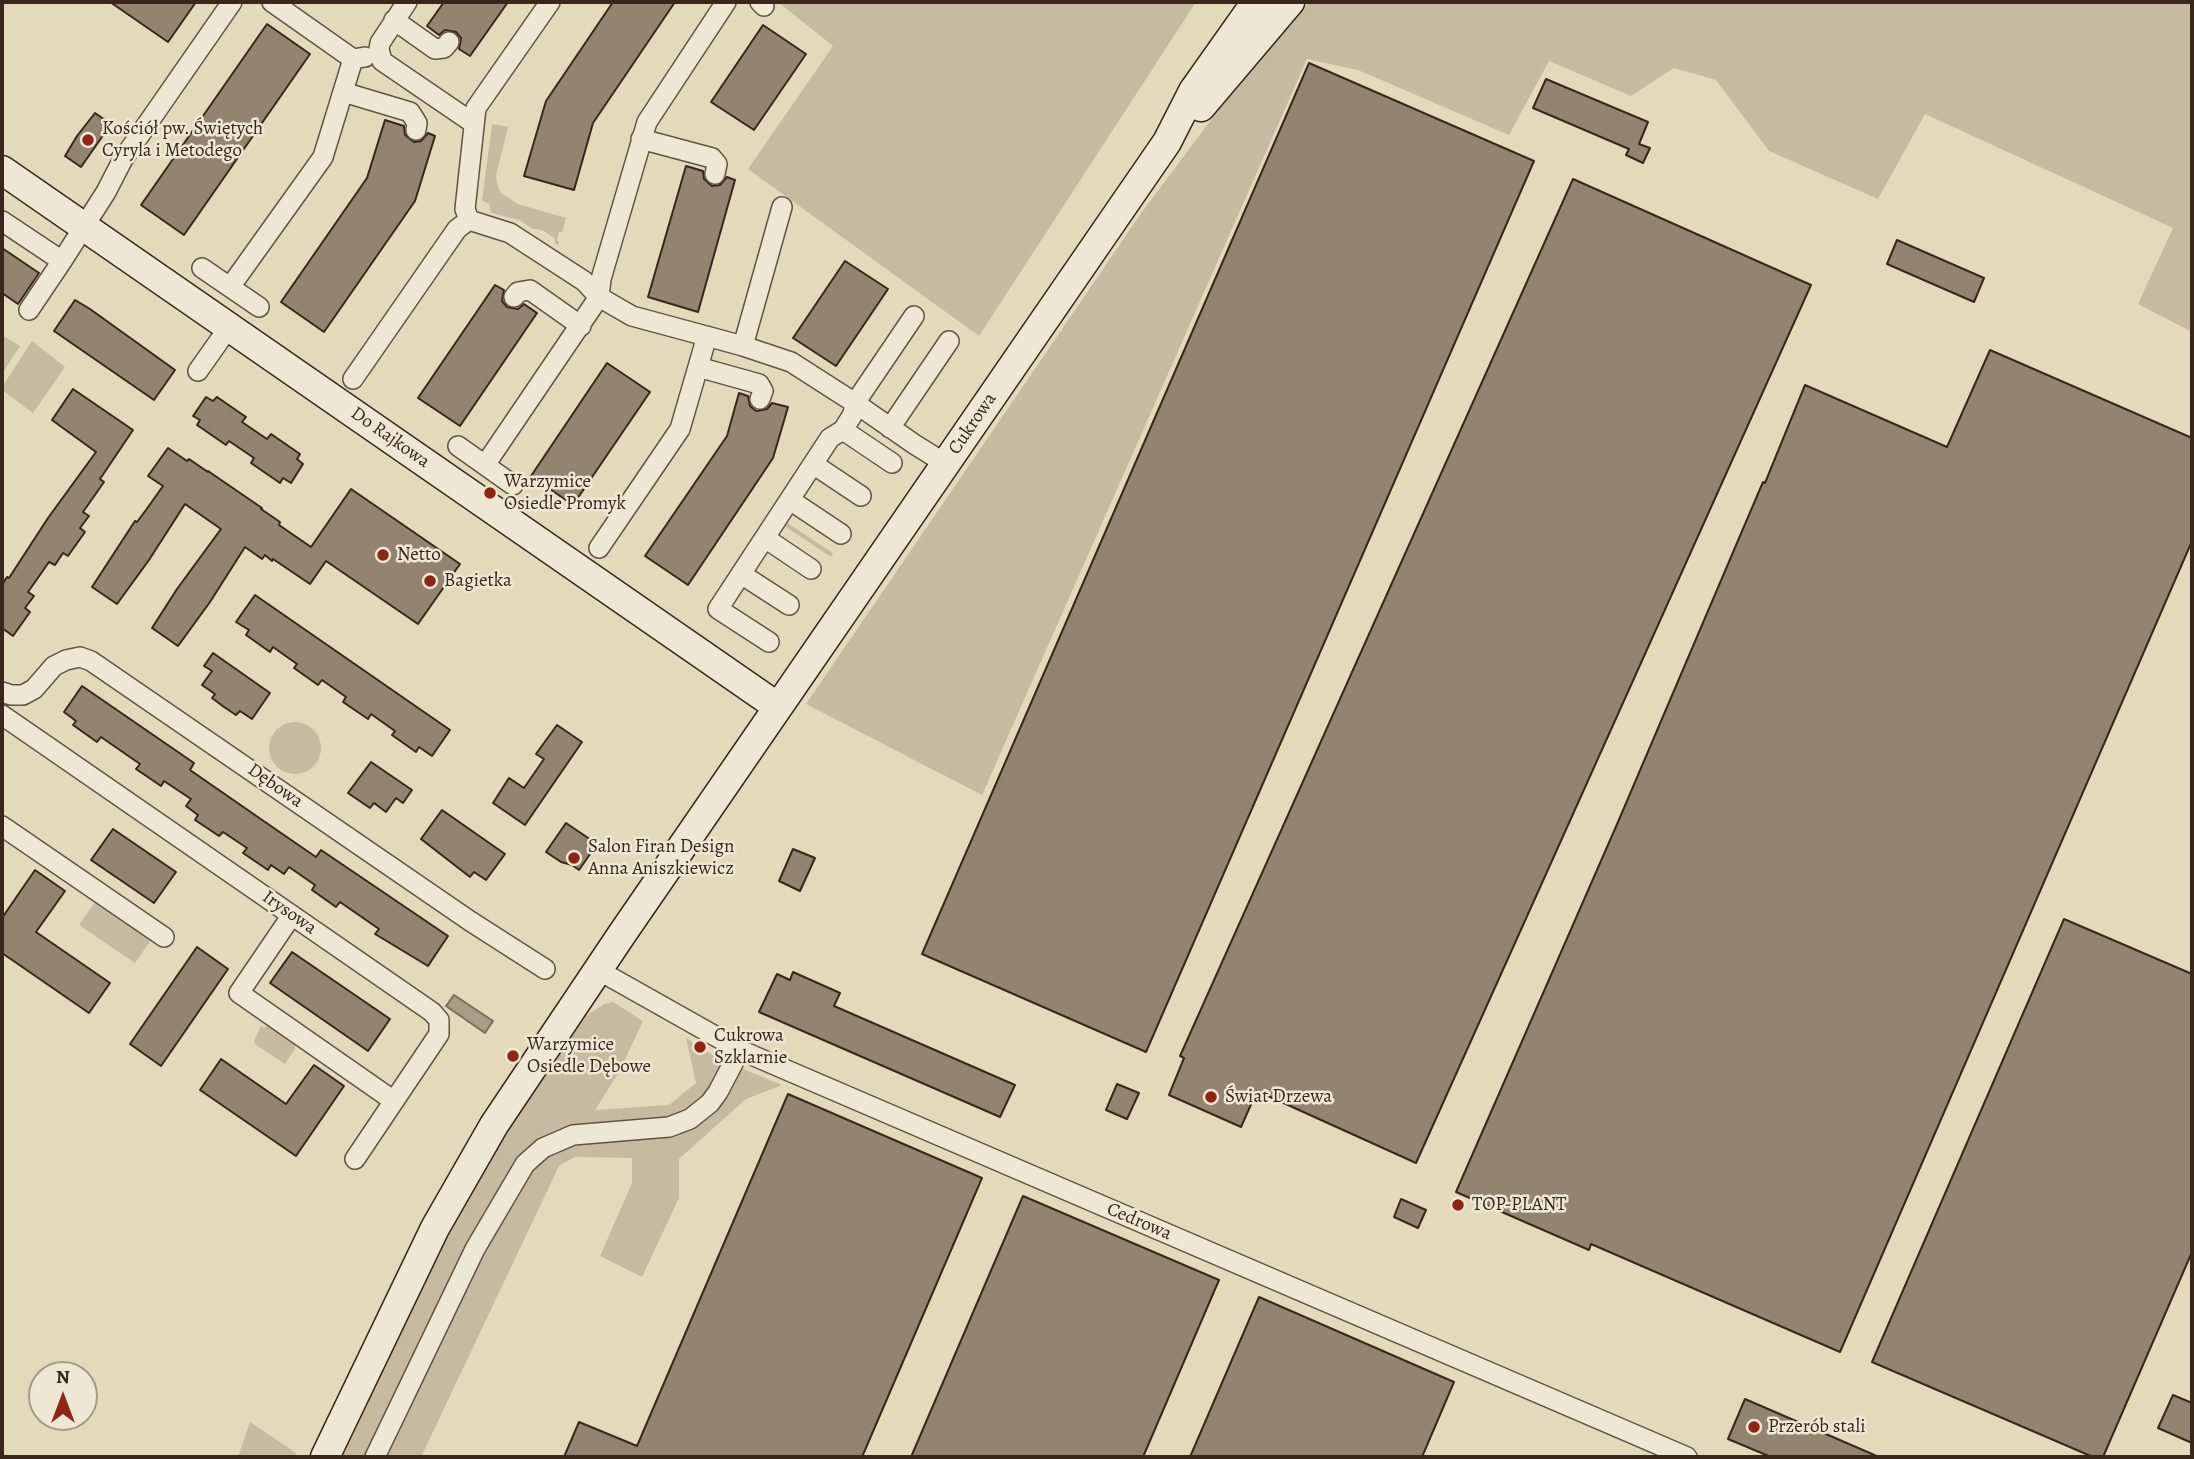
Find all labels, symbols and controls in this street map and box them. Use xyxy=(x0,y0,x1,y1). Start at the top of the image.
place label: Kościół pw. Świętych Cyryla i Metodego xyxy=(102,118,263,162)
marker: Kościół pw. Świętych Cyryla i Metodego xyxy=(80,132,96,148)
street label: Cukrowa xyxy=(944,389,1002,459)
street label: Do Rajkowa xyxy=(346,402,434,474)
place label: Warzymice Osiedle Promyk xyxy=(504,471,626,515)
marker: Warzymice Osiedle Promyk xyxy=(482,485,498,501)
place label: Netto xyxy=(397,544,441,566)
marker: Netto xyxy=(375,547,391,563)
place label: Bagietka xyxy=(444,570,512,592)
marker: Bagietka xyxy=(422,573,438,589)
street label: Dębowa xyxy=(243,759,307,813)
place label: Salon Firan Design Anna Aniszkiewicz xyxy=(588,836,734,880)
marker: Salon Firan Design Anna Aniszkiewicz xyxy=(566,850,582,866)
street label: Irysowa xyxy=(257,886,321,940)
place label: Cukrowa Szklarnie xyxy=(714,1025,787,1069)
place label: Warzymice Osiedle Dębowe xyxy=(527,1034,651,1078)
marker: Cukrowa Szklarnie xyxy=(692,1039,708,1055)
marker: Warzymice Osiedle Dębowe xyxy=(505,1048,521,1064)
place label: Świat Drzewa xyxy=(1225,1086,1332,1108)
marker: Świat Drzewa xyxy=(1203,1089,1219,1105)
place label: TOP-PLANT xyxy=(1472,1194,1566,1216)
marker: TOP-PLANT xyxy=(1450,1197,1466,1213)
street label: Cedrowa xyxy=(1103,1198,1175,1246)
north arrow xyxy=(28,1361,98,1431)
text: N xyxy=(56,1364,70,1390)
place label: Przerób stali xyxy=(1768,1416,1866,1438)
marker: Przerób stali xyxy=(1746,1419,1762,1435)

